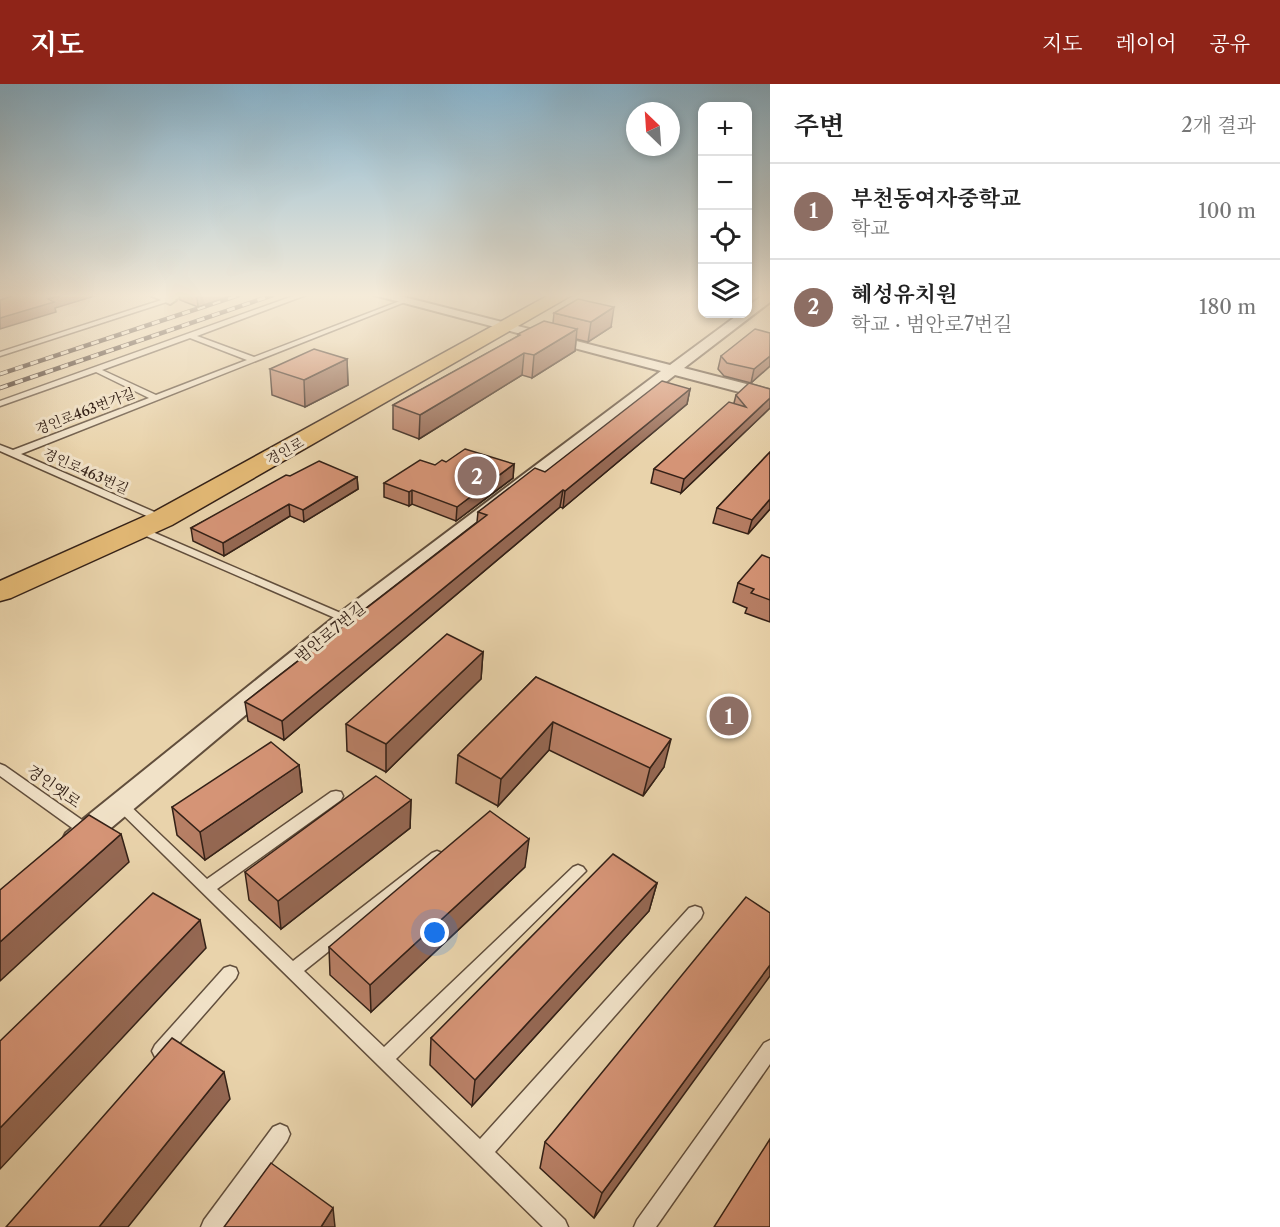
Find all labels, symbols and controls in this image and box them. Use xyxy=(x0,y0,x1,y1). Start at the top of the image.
text: 지도 xyxy=(30,27,84,61)
text: 지도 xyxy=(1042,31,1083,56)
text: 레이어 xyxy=(1116,31,1176,56)
text: 공유 xyxy=(1209,31,1250,56)
north arrow xyxy=(626,102,680,156)
map controls xyxy=(698,102,752,318)
button: + xyxy=(698,102,752,156)
text: 주변 xyxy=(794,110,844,142)
text: 2개 결과 xyxy=(1181,113,1256,137)
button: − xyxy=(698,156,752,210)
text: 부천동여자중학교 xyxy=(851,185,1021,212)
text: 1 xyxy=(809,199,818,223)
text: 100 m xyxy=(1198,199,1256,223)
button: locate xyxy=(698,210,752,264)
text: 학교 xyxy=(851,216,890,240)
button: layers xyxy=(698,264,752,318)
text: 혜성유치원 xyxy=(851,281,957,308)
text: 2 xyxy=(808,295,819,319)
text: 180 m xyxy=(1199,295,1256,319)
text: 학교 · 범안로7번길 xyxy=(851,312,1012,336)
street label: 경인로463번가길 xyxy=(33,384,137,438)
street label: 경인로 xyxy=(263,433,308,469)
street label: 경인로463번길 xyxy=(40,444,132,498)
pin: 2 xyxy=(458,454,496,498)
street label: 범안로7번길 xyxy=(291,597,369,667)
pin: 1 xyxy=(710,694,748,738)
street label: 경인옛로 xyxy=(23,760,86,812)
your location xyxy=(420,918,449,947)

